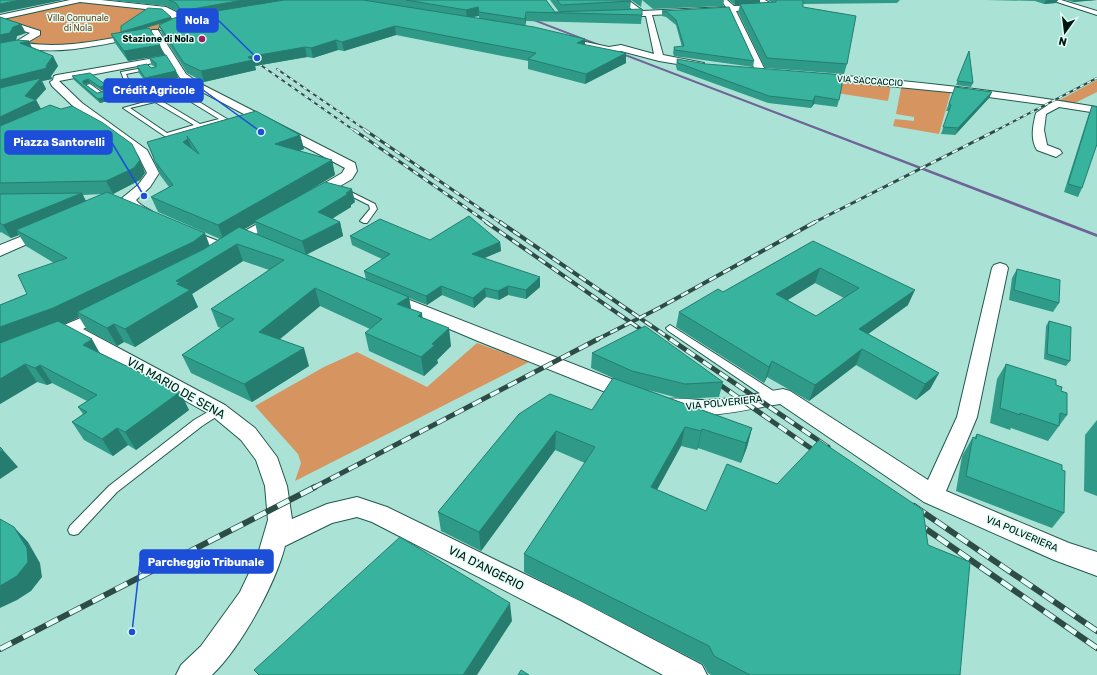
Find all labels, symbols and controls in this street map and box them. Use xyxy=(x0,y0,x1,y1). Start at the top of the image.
callout: Nola xyxy=(177,9,218,32)
north arrow xyxy=(1045,12,1085,52)
park label: Villa Comunale di Nola xyxy=(47,13,109,33)
text: Nola xyxy=(185,14,209,27)
place label: Stazione di Nola xyxy=(122,34,194,44)
marker: Stazione di Nola xyxy=(197,34,207,44)
text: N xyxy=(1057,34,1068,48)
street label: VIA SACCACCIO xyxy=(837,74,903,88)
callout: Crédit Agricole xyxy=(104,79,203,102)
text: Crédit Agricole xyxy=(113,84,196,97)
callout: Piazza Santorelli xyxy=(5,131,112,154)
text: Piazza Santorelli xyxy=(13,136,105,149)
street label: VIA MARIO DE SENA xyxy=(124,354,228,422)
street label: VIA POLVERIERA xyxy=(685,393,763,413)
street label: VIA POLVERIERA xyxy=(984,513,1060,555)
street label: VIA D'ANGERIO xyxy=(446,543,526,593)
callout: Parcheggio Tribunale xyxy=(140,550,273,573)
text: Parcheggio Tribunale xyxy=(148,556,265,569)

